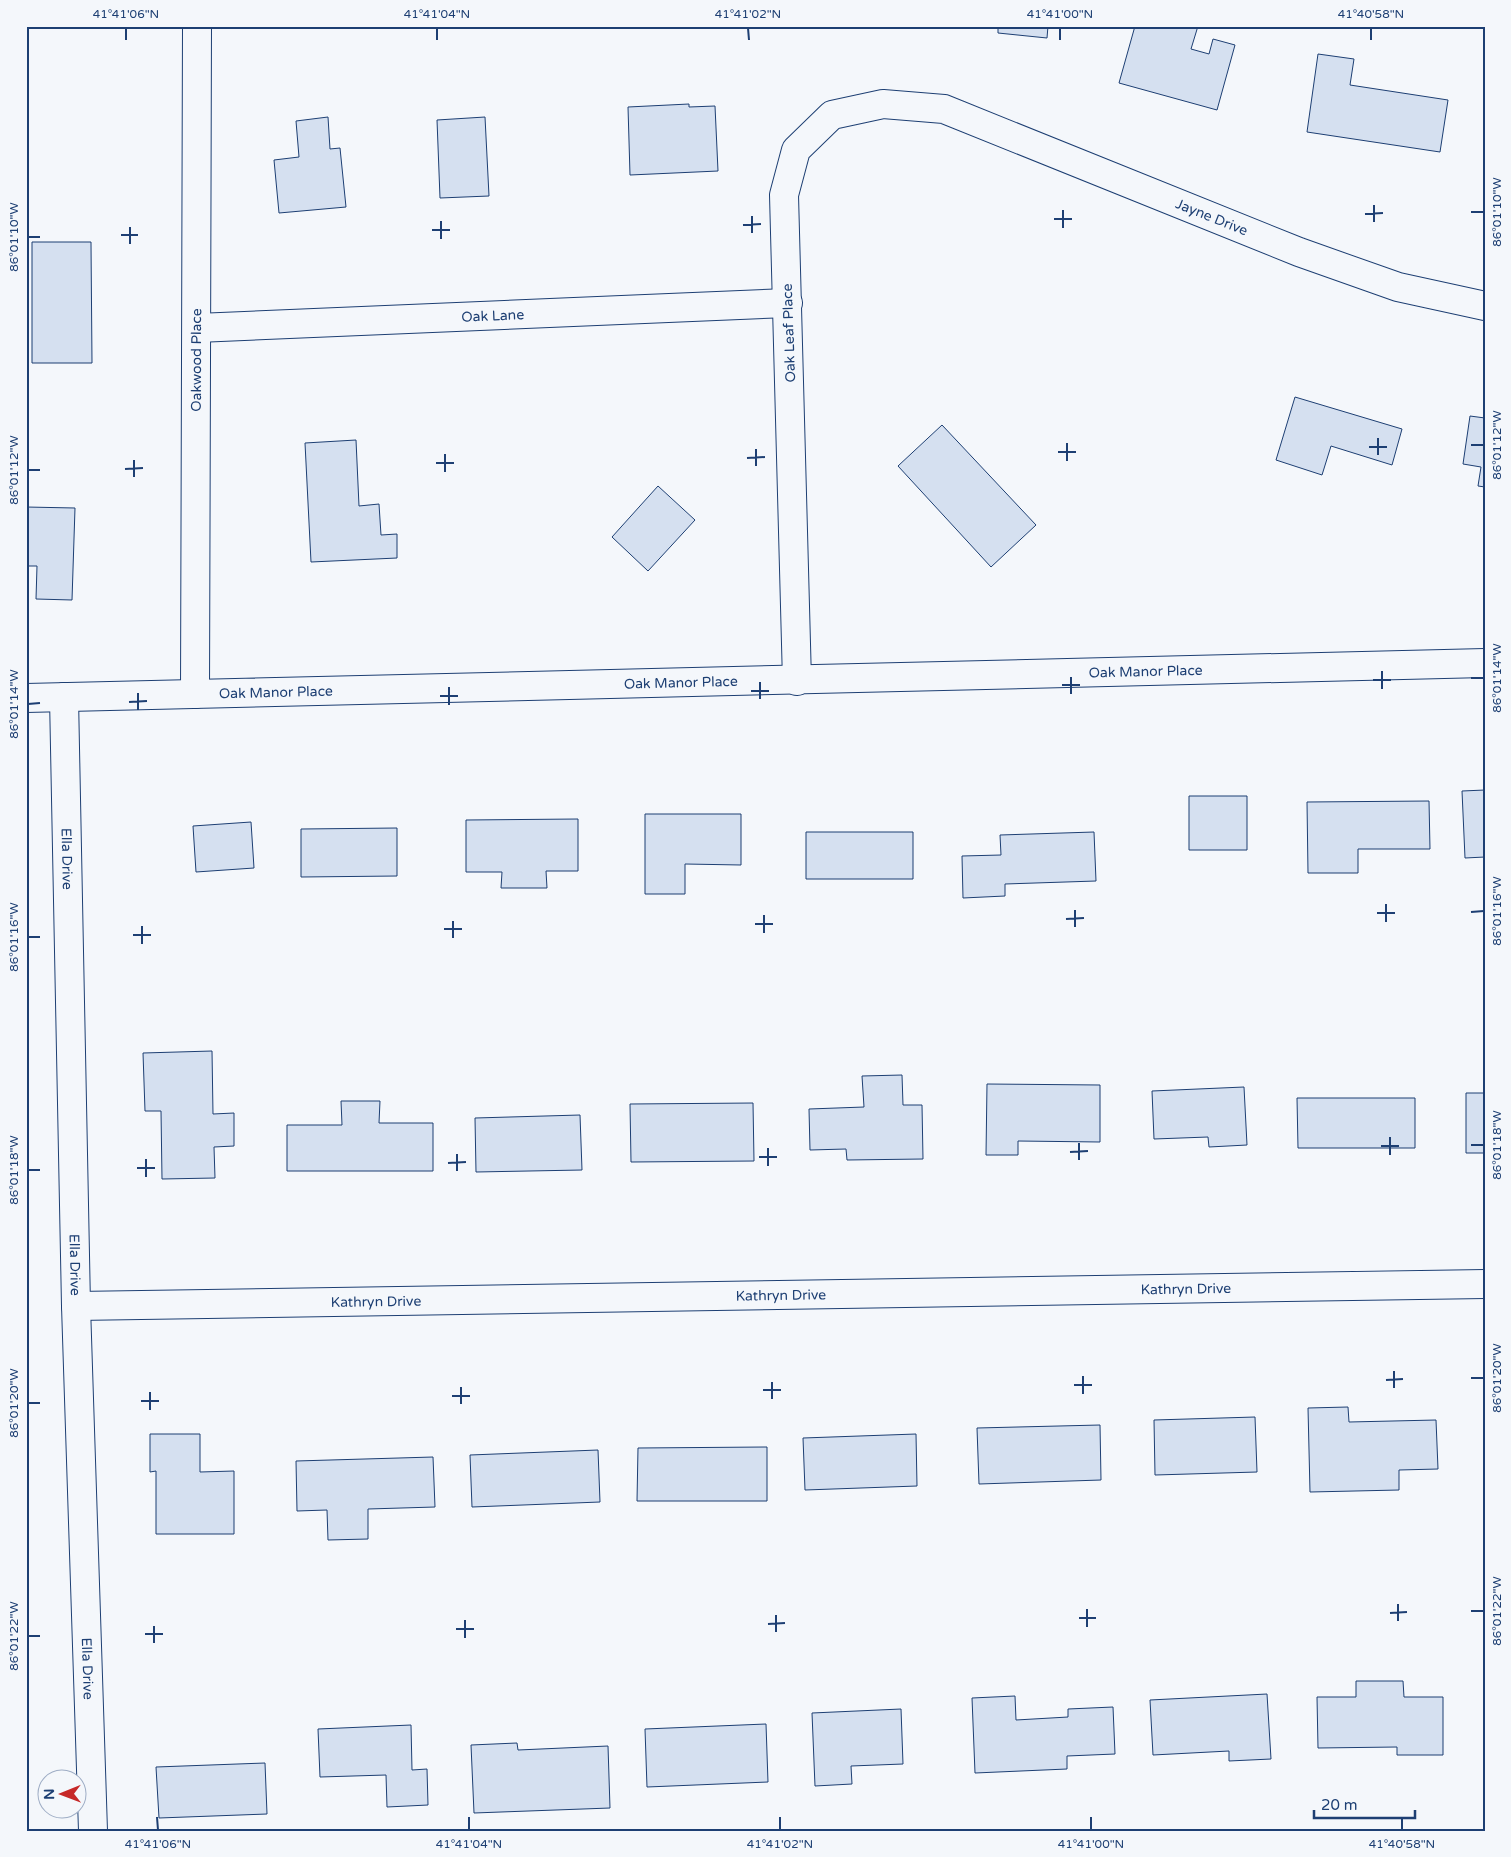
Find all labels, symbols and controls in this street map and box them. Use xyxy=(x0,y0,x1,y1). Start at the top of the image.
text: 41°41'06"N xyxy=(93,7,159,21)
text: 41°41'04"N xyxy=(404,7,470,21)
text: 41°41'02"N xyxy=(715,7,781,21)
text: 41°41'00"N xyxy=(1027,7,1093,21)
text: 41°40'58"N xyxy=(1338,7,1404,21)
text: 86°01'10"W xyxy=(1490,177,1504,247)
street label: Jayne Drive xyxy=(1173,195,1250,239)
text: 86°01'10"W xyxy=(7,202,21,272)
street label: Oak Leaf Place xyxy=(779,283,799,383)
street label: Oak Lane xyxy=(461,306,525,325)
street label: Oakwood Place xyxy=(187,308,205,412)
text: 86°01'12"W xyxy=(1490,410,1504,480)
text: 86°01'12"W xyxy=(7,435,21,505)
text: 86°01'14"W xyxy=(1490,643,1504,713)
street label: Oak Manor Place xyxy=(1089,661,1203,681)
text: 86°01'14"W xyxy=(7,669,21,739)
street label: Oak Manor Place xyxy=(624,672,738,692)
street label: Oak Manor Place xyxy=(219,682,333,702)
street label: Ella Drive xyxy=(58,828,76,890)
text: 86°01'16"W xyxy=(1490,876,1504,946)
text: 86°01'16"W xyxy=(7,902,21,972)
text: 86°01'18"W xyxy=(1490,1110,1504,1180)
text: 86°01'18"W xyxy=(7,1135,21,1205)
street label: Ella Drive xyxy=(66,1234,84,1296)
street label: Kathryn Drive xyxy=(1140,1279,1231,1298)
street label: Kathryn Drive xyxy=(735,1286,826,1304)
street label: Kathryn Drive xyxy=(331,1292,421,1311)
text: 86°01'20"W xyxy=(1490,1343,1504,1413)
text: 86°01'20"W xyxy=(7,1368,21,1438)
text: 86°01'22"W xyxy=(1490,1576,1504,1646)
text: 86°01'22"W xyxy=(7,1601,21,1671)
street label: Ella Drive xyxy=(78,1637,97,1700)
north arrow xyxy=(38,1770,88,1820)
scale bar xyxy=(1314,1787,1415,1819)
text: N xyxy=(41,1788,58,1800)
text: 20 m xyxy=(1321,1796,1358,1814)
text: 41°41'06"N xyxy=(125,1837,191,1851)
text: 41°41'04"N xyxy=(436,1837,502,1851)
text: 41°41'02"N xyxy=(747,1837,813,1851)
text: 41°41'00"N xyxy=(1058,1837,1124,1851)
text: 41°40'58"N xyxy=(1369,1837,1435,1851)

